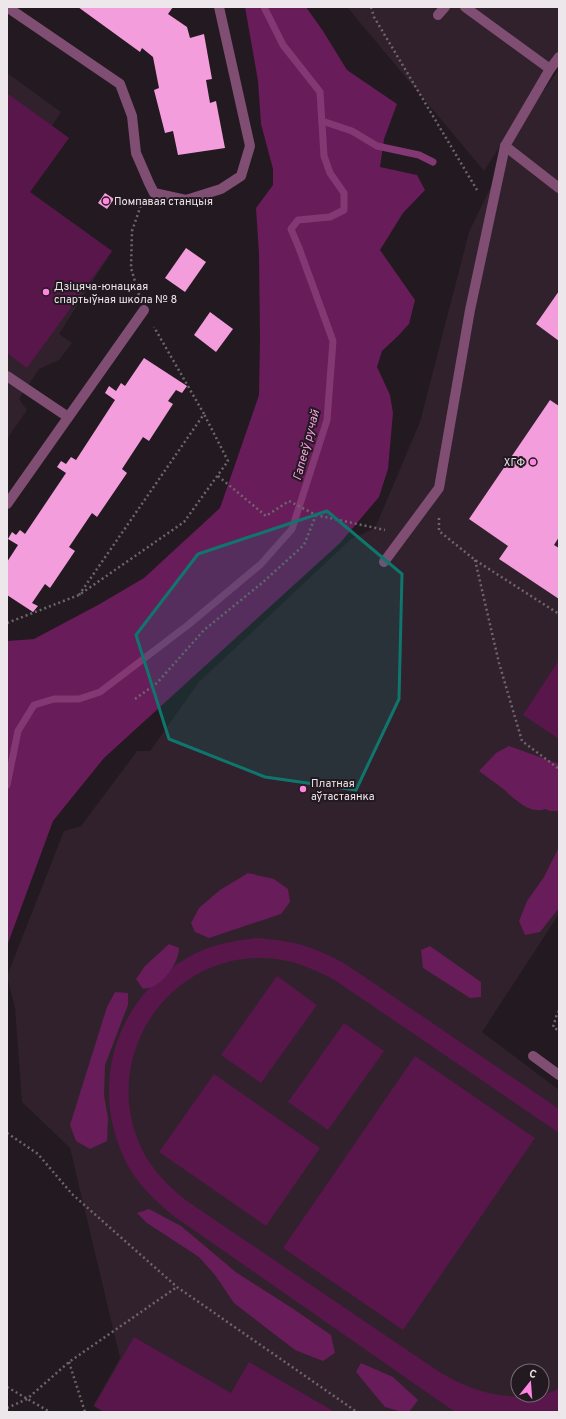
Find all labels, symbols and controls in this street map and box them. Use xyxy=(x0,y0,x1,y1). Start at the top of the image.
place label: Помпавая станцыя xyxy=(114,195,213,209)
marker: Помпавая станцыя xyxy=(101,196,111,206)
place label: Дзіцяча-юнацкая спартыўная школа № 8 xyxy=(54,280,177,307)
marker: Дзіцяча-юнацкая спартыўная школа № 8 xyxy=(41,287,51,297)
water label: Гапееў ручай xyxy=(290,407,324,482)
place label: ХГФ xyxy=(504,456,525,470)
marker: ХГФ xyxy=(528,457,538,467)
place label: Платная аўтастаянка xyxy=(311,777,375,804)
marker: Платная аўтастаянка xyxy=(298,784,308,794)
north arrow xyxy=(510,1363,550,1403)
text: С xyxy=(527,1367,538,1382)

